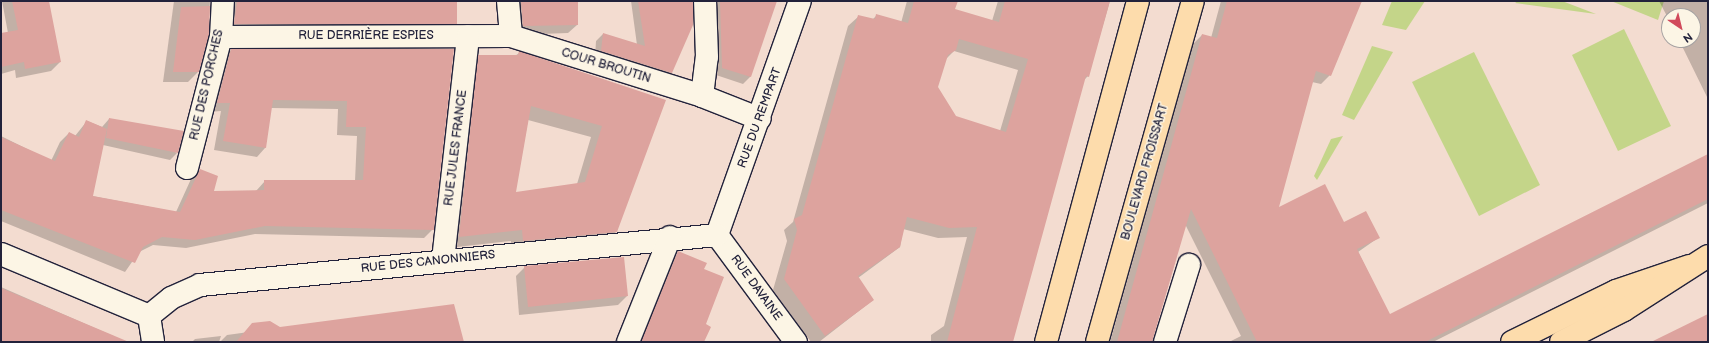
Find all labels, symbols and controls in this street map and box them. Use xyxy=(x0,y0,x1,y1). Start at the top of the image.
north arrow xyxy=(1661,8,1701,48)
street label: RUE DES PORCHES xyxy=(187,28,227,142)
street label: RUE DERRIÈRE ESPIES xyxy=(298,29,434,43)
text: N xyxy=(1680,30,1695,45)
street label: COUR BROUTIN xyxy=(559,46,653,86)
street label: RUE DU REMPART xyxy=(735,66,785,170)
street label: RUE JULES FRANCE xyxy=(442,89,470,207)
street label: BOULEVARD FROISSART xyxy=(1119,102,1171,242)
street label: RUE DES CANONNIERS xyxy=(360,248,496,276)
street label: RUE DAVAINE xyxy=(727,252,785,324)

